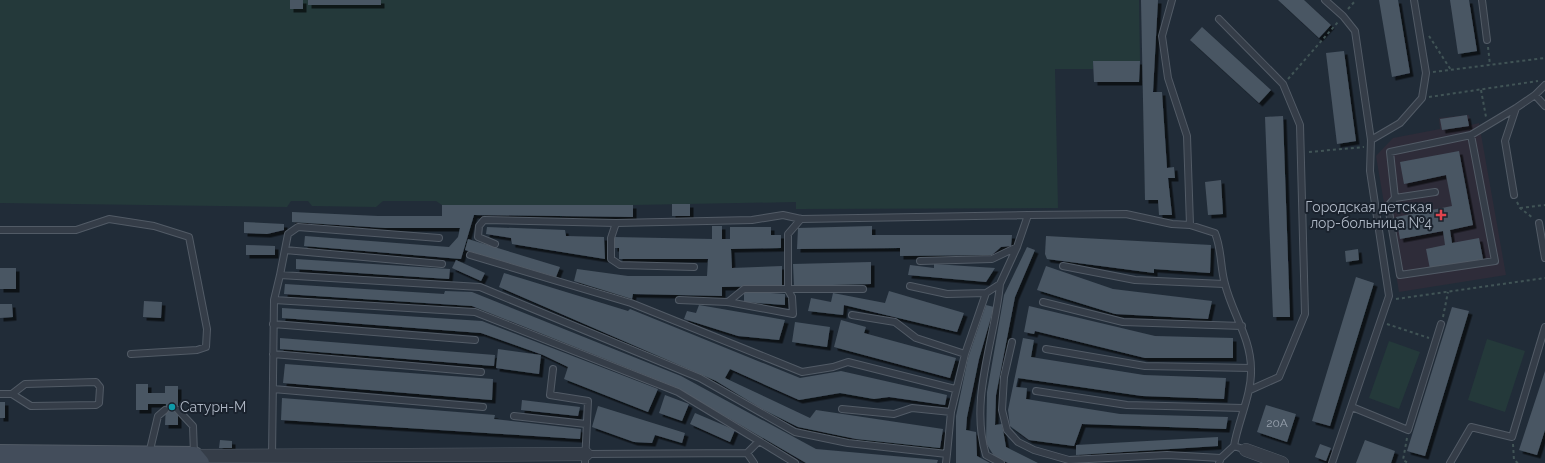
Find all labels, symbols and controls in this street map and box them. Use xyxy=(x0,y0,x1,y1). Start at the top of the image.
place label: Городская детская лор-больница №4 xyxy=(1305,199,1432,231)
marker: Городская детская лор-больница №4 xyxy=(1435,209,1447,221)
place label: Сатурн-М xyxy=(180,399,246,415)
marker: Сатурн-М xyxy=(167,402,177,412)
house number: 20А xyxy=(1266,416,1288,430)

